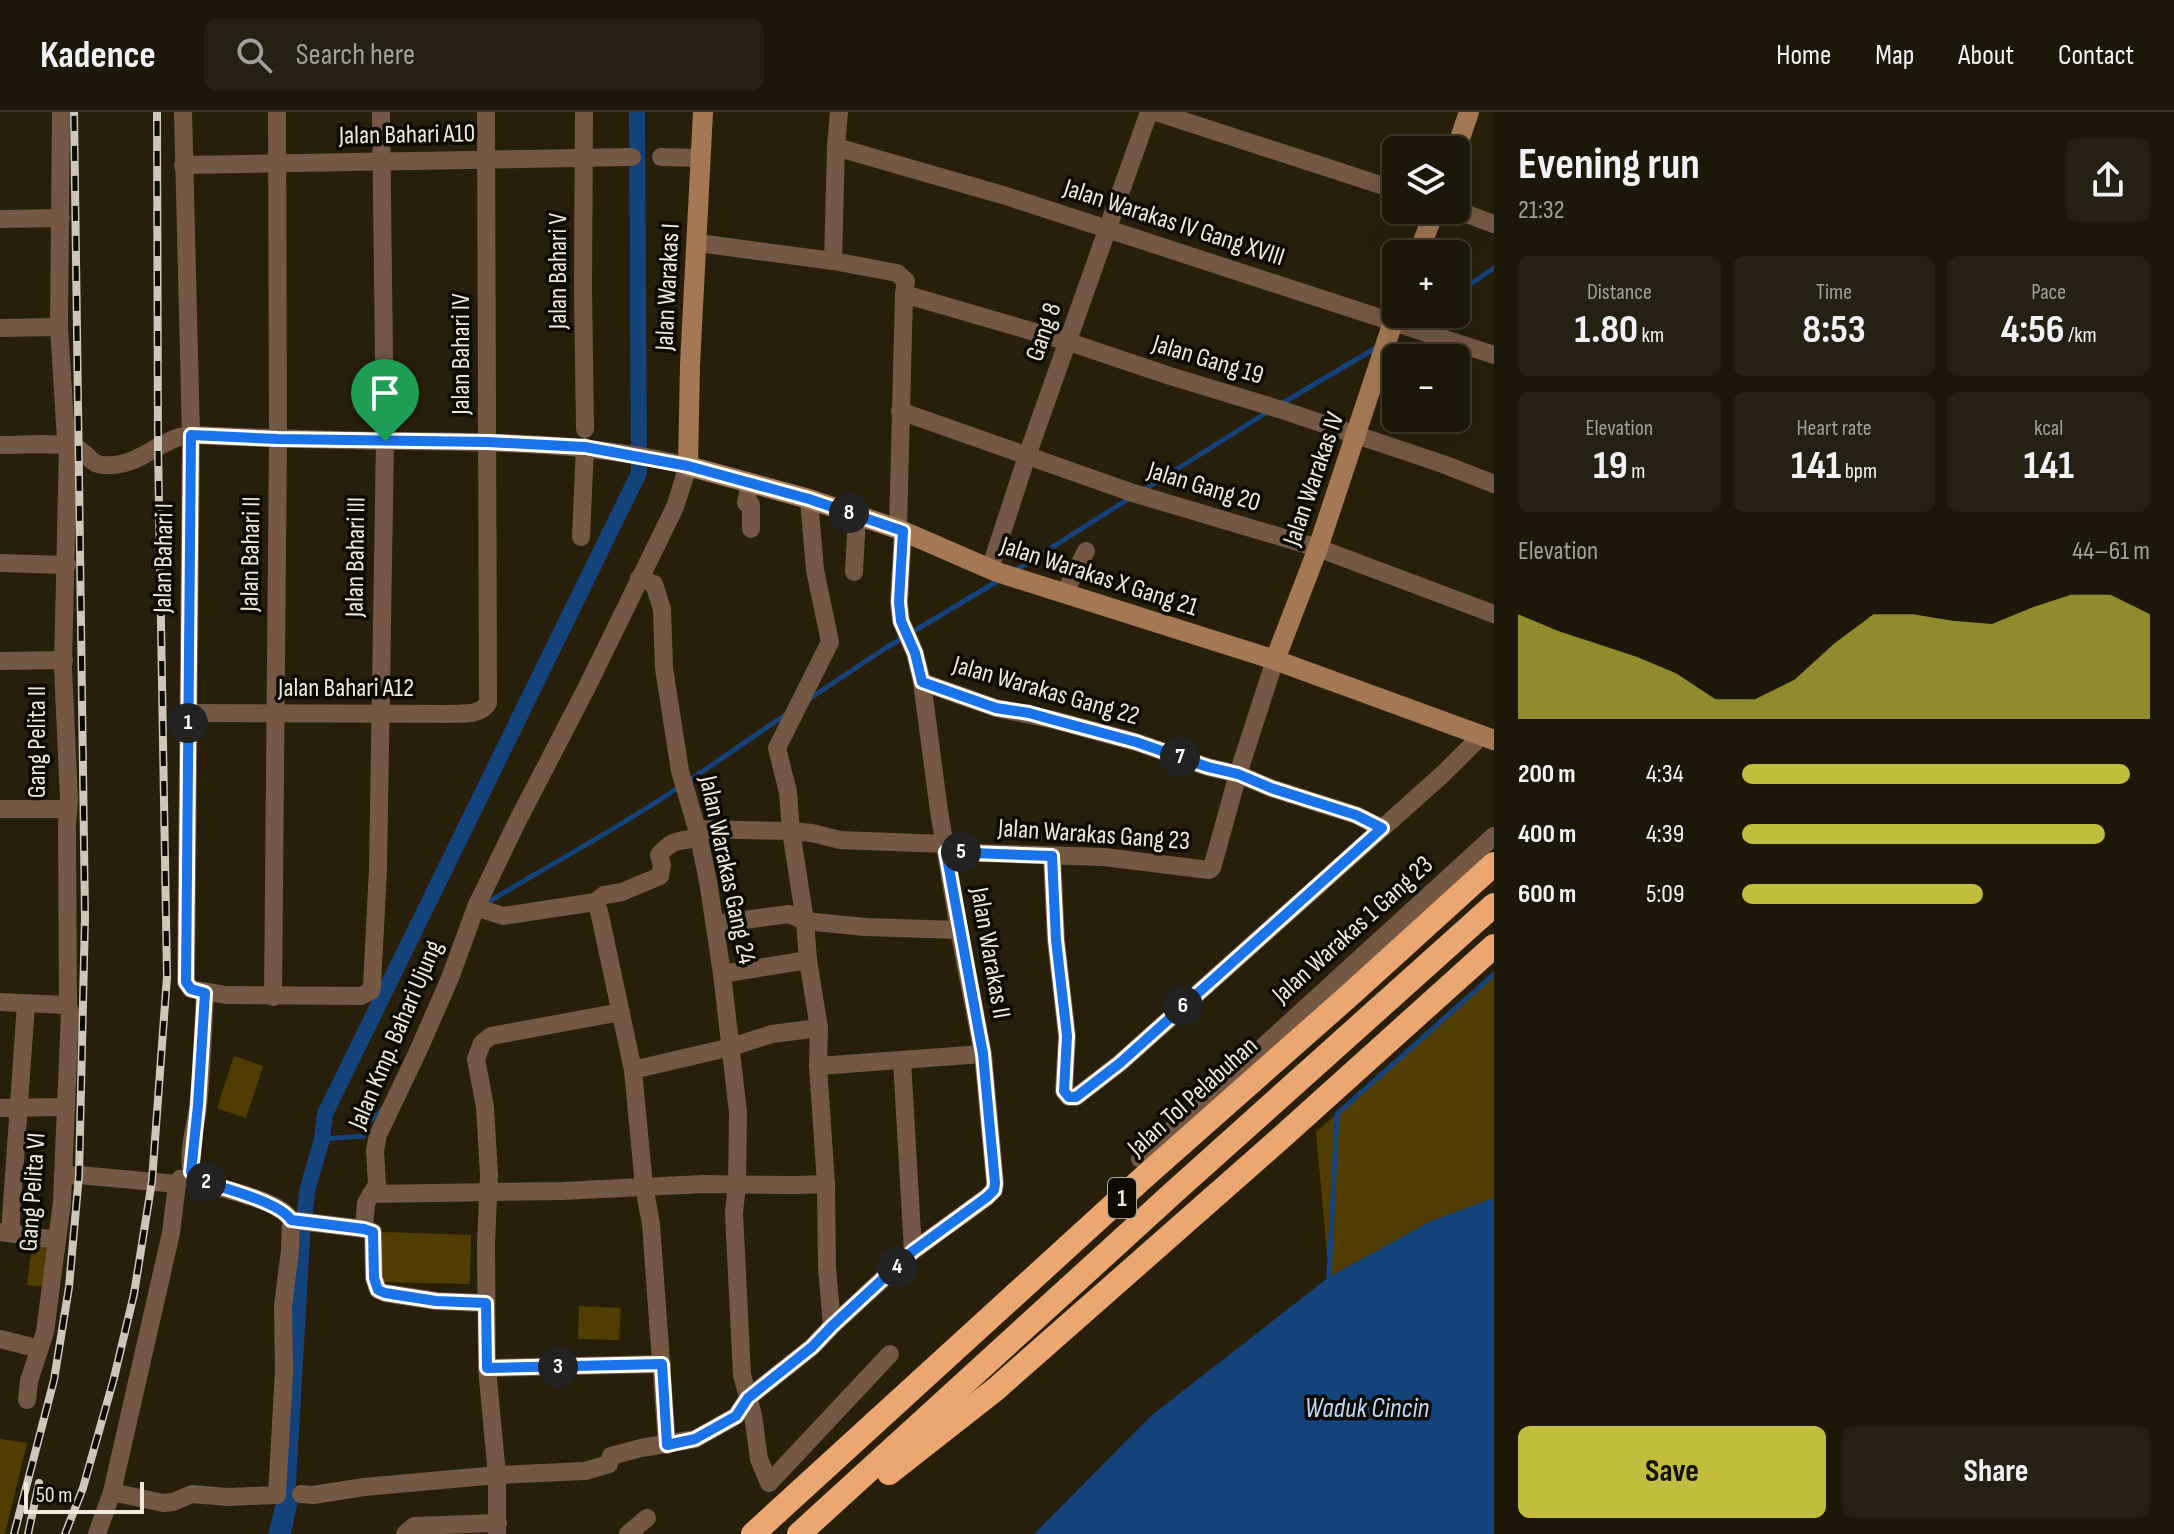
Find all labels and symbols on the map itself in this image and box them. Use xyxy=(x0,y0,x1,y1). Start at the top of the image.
street label: Jalan Bahari A10 xyxy=(338,118,475,152)
street label: Jalan Warakas IV Gang XVIII xyxy=(1059,172,1288,273)
street label: Jalan Bahari V xyxy=(543,213,574,330)
street label: Jalan Warakas I xyxy=(649,223,687,352)
street label: Jalan Bahari IV xyxy=(446,293,477,416)
street label: Gang 8 xyxy=(1020,299,1068,365)
street label: Jalan Gang 19 xyxy=(1148,328,1267,392)
pin xyxy=(351,359,419,441)
street label: Jalan Warakas IV xyxy=(1276,408,1351,551)
street label: Jalan Gang 20 xyxy=(1143,455,1264,519)
pin: 8 xyxy=(829,493,869,533)
street label: Jalan Bahari II xyxy=(234,496,268,613)
street label: Jalan Bahari III xyxy=(339,497,373,618)
street label: Jalan Bahari I xyxy=(148,503,180,614)
street label: Jalan Warakas X Gang 21 xyxy=(995,530,1202,624)
street label: Jalan Warakas Gang 22 xyxy=(948,649,1143,732)
street label: Jalan Bahari A12 xyxy=(277,673,414,704)
street label: Gang Pelita II xyxy=(22,686,53,798)
pin: 1 xyxy=(168,703,208,743)
pin: 7 xyxy=(1160,737,1200,777)
street label: Jalan Warakas Gang 24 xyxy=(692,772,762,967)
street label: Jalan Warakas Gang 23 xyxy=(996,813,1191,857)
pin: 5 xyxy=(941,832,981,872)
street label: Jalan Warakas 1 Gang 23 xyxy=(1266,850,1440,1011)
street label: Jalan Warakas II xyxy=(963,884,1017,1021)
street label: Jalan Kmp. Bahari Ujung xyxy=(342,936,450,1135)
pin: 6 xyxy=(1163,986,1203,1026)
street label: Jalan Tol Pelabuhan xyxy=(1121,1031,1264,1164)
street label: Gang Pelita VI xyxy=(13,1132,53,1252)
pin: 2 xyxy=(186,1162,226,1202)
road number: 1 xyxy=(1108,1178,1136,1218)
pin: 4 xyxy=(877,1247,917,1287)
pin: 3 xyxy=(538,1347,578,1387)
water label: Waduk Cincin xyxy=(1305,1392,1429,1425)
scale bar xyxy=(24,1478,144,1514)

